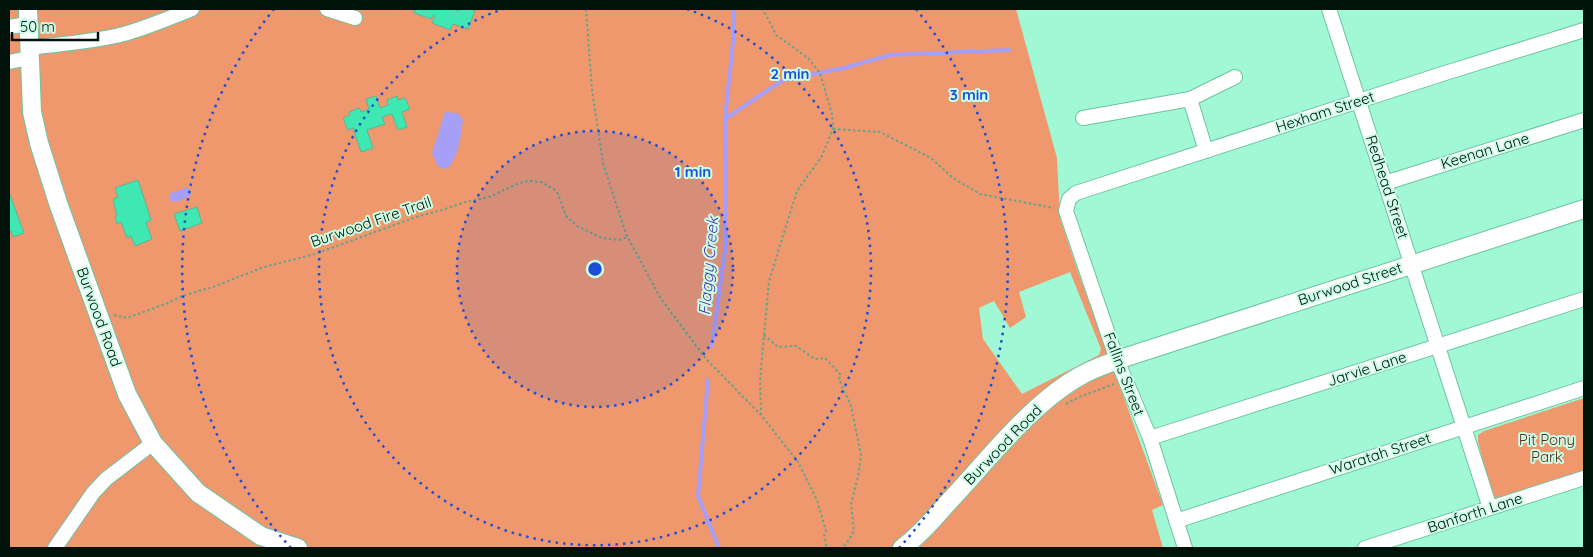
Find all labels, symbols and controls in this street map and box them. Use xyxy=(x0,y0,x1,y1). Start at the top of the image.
scale bar xyxy=(12,10,99,42)
text: 50 m xyxy=(20,17,55,36)
text: 2 min xyxy=(770,64,810,83)
text: 3 min xyxy=(950,85,988,104)
street label: Hexham Street xyxy=(1273,87,1377,136)
street label: Keenan Lane xyxy=(1438,128,1531,173)
street label: Redhead Street xyxy=(1362,133,1413,241)
text: 1 min xyxy=(675,162,711,181)
street label: Burwood Fire Trail xyxy=(308,192,434,251)
water label: Flaggy Creek xyxy=(694,215,722,316)
street label: Burwood Street xyxy=(1295,258,1404,309)
centre of rings xyxy=(586,260,604,278)
street label: Burwood Road xyxy=(73,264,126,369)
street label: Fallins Street xyxy=(1100,329,1149,418)
street label: Jarvie Lane xyxy=(1325,347,1409,390)
street label: Burwood Road xyxy=(959,400,1046,489)
street label: Waratah Street xyxy=(1327,428,1433,479)
park label: Pit Pony Park xyxy=(1519,430,1575,466)
street label: Banforth Lane xyxy=(1425,488,1525,537)

